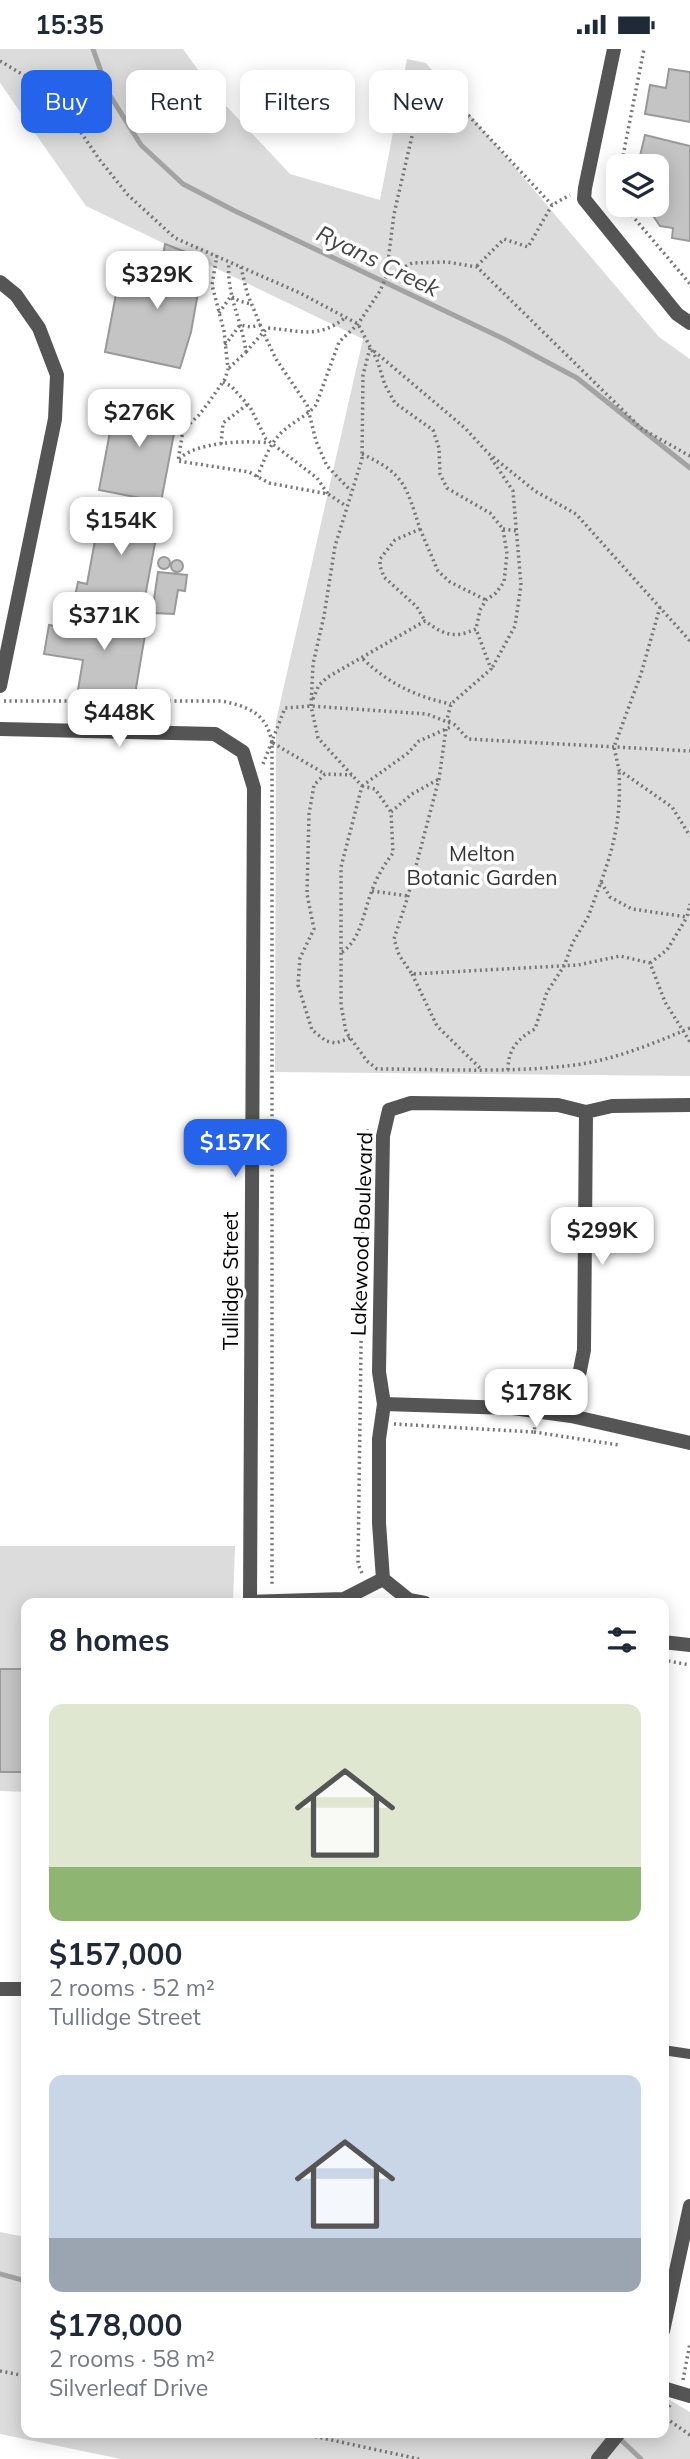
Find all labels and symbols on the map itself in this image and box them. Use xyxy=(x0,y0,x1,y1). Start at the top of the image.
water label: Ryans Creek xyxy=(312,218,446,303)
pin: $329K xyxy=(108,251,206,311)
pin: $276K xyxy=(90,389,188,449)
pin: $154K xyxy=(72,497,170,557)
pin: $371K xyxy=(55,593,153,652)
pin: $448K xyxy=(70,689,168,749)
park label: Melton Botanic Garden xyxy=(406,840,558,890)
pin: $157K xyxy=(186,1119,284,1179)
street label: Lakewood Boulevard xyxy=(344,1131,378,1337)
pin: $299K xyxy=(553,1207,651,1267)
street label: Tullidge Street xyxy=(217,1212,243,1350)
pin: $178K xyxy=(487,1369,585,1429)

